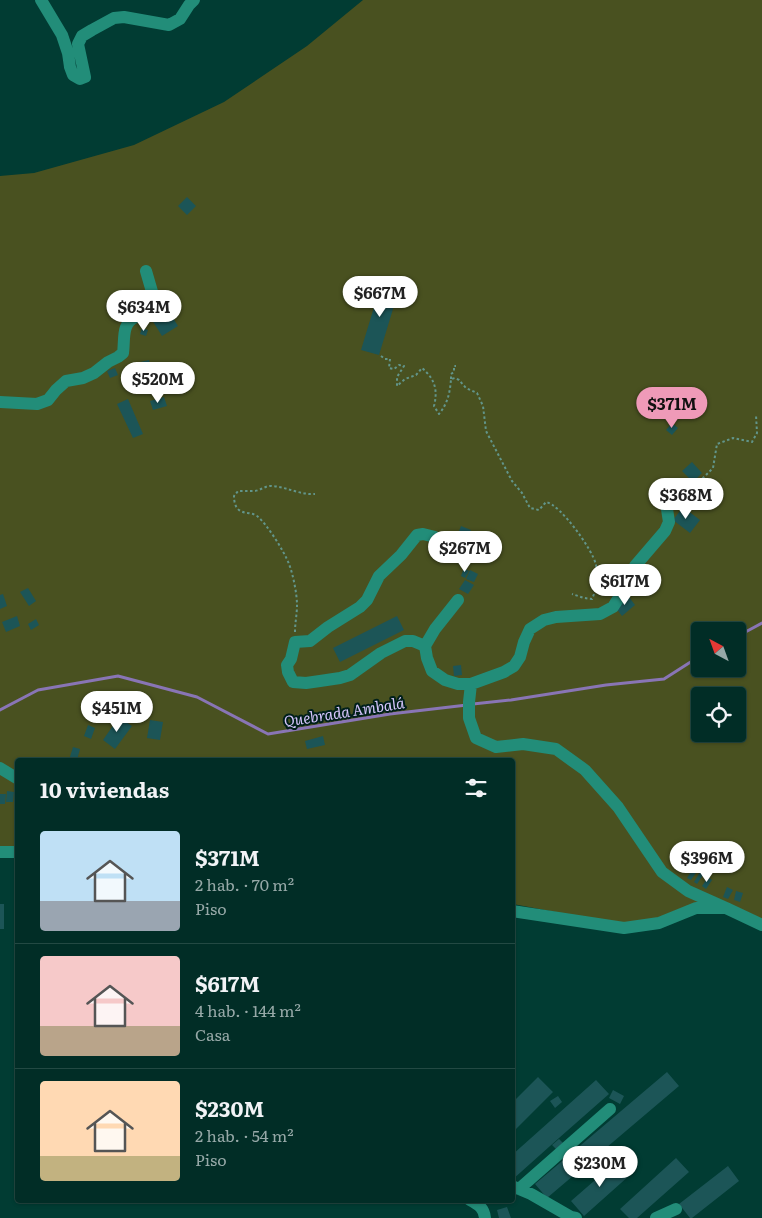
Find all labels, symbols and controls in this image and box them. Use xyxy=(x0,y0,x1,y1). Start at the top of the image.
pin: $667M xyxy=(345,276,415,318)
text: $667M xyxy=(354,280,406,304)
pin: $634M xyxy=(109,290,179,332)
text: $634M xyxy=(117,294,171,318)
pin: $520M xyxy=(123,362,193,404)
text: $520M xyxy=(132,366,184,390)
pin: $371M xyxy=(637,386,707,429)
text: $371M xyxy=(647,391,697,415)
pin: $368M xyxy=(651,478,721,520)
text: $368M xyxy=(659,482,713,506)
pin: $267M xyxy=(430,530,500,573)
text: $267M xyxy=(439,535,491,559)
pin: $617M xyxy=(590,564,660,606)
text: $617M xyxy=(600,568,650,592)
north arrow xyxy=(691,622,746,678)
map controls xyxy=(691,622,746,742)
button: locate xyxy=(691,687,746,742)
pin: $451M xyxy=(82,690,152,733)
water label: Quebrada Ambalá xyxy=(282,690,406,732)
text: $451M xyxy=(92,695,142,719)
text: 10 viviendas xyxy=(40,773,169,804)
icon: filters xyxy=(462,774,490,802)
pin: $396M xyxy=(672,840,742,883)
text: $371M xyxy=(195,841,260,872)
text: $396M xyxy=(681,845,733,869)
icon: home xyxy=(80,851,140,911)
text: 2 hab. · 70 m² xyxy=(195,872,294,896)
text: Piso xyxy=(195,896,227,920)
text: $617M xyxy=(195,967,260,998)
icon: home xyxy=(80,976,140,1036)
text: 4 hab. · 144 m² xyxy=(195,998,301,1022)
text: Casa xyxy=(195,1022,230,1046)
text: $230M xyxy=(195,1092,264,1123)
icon: home xyxy=(80,1101,140,1161)
text: 2 hab. · 54 m² xyxy=(195,1123,294,1147)
pin: $230M xyxy=(565,1146,635,1188)
text: Piso xyxy=(195,1147,227,1171)
text: $230M xyxy=(574,1150,626,1174)

